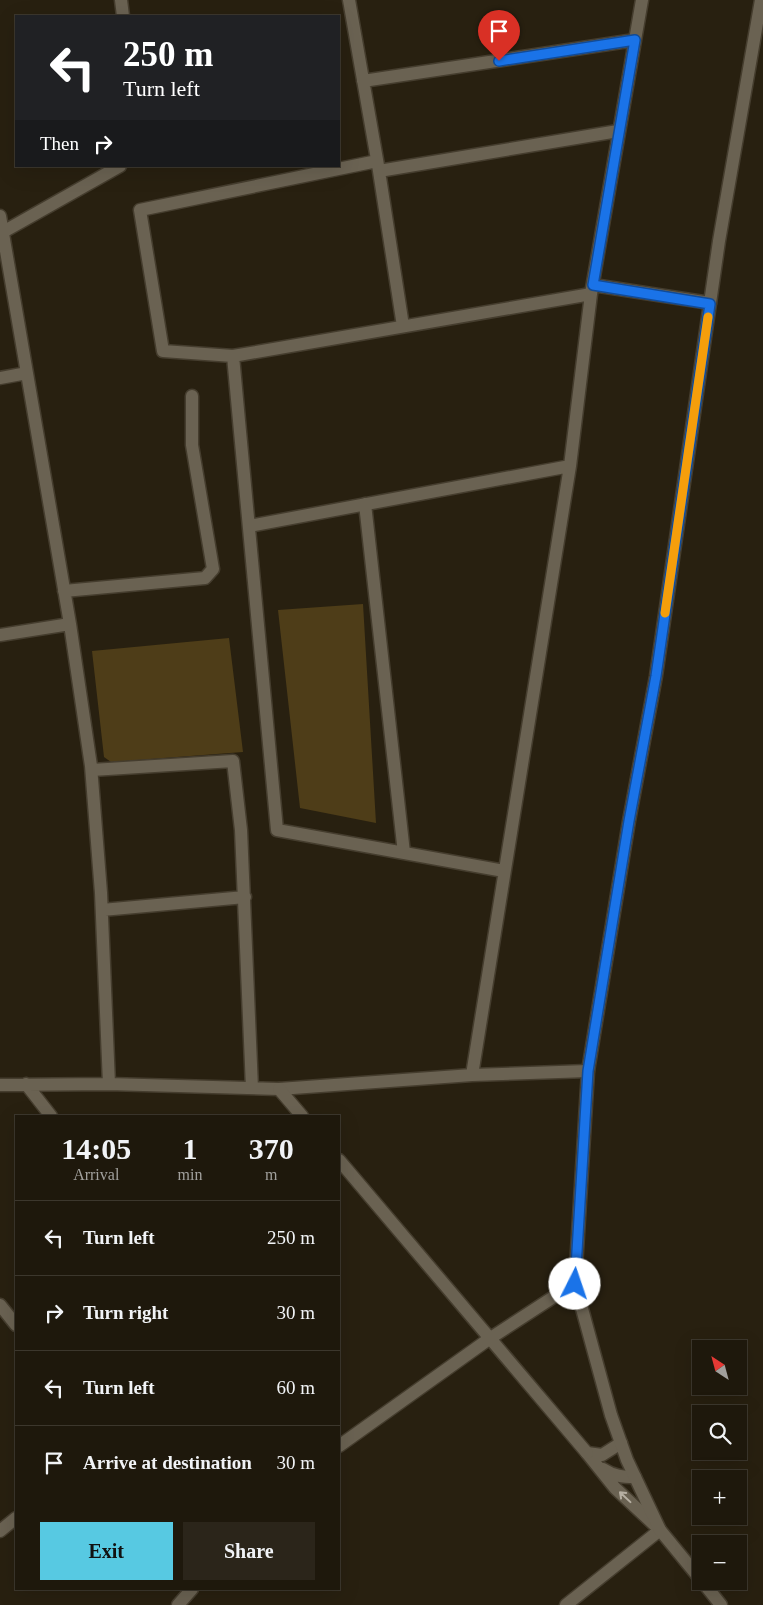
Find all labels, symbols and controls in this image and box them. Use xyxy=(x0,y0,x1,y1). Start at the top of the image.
pin xyxy=(478,10,520,61)
icon: arrive xyxy=(485,17,513,45)
icon: left xyxy=(40,35,105,100)
text: 250 m xyxy=(123,35,213,74)
text: Turn left xyxy=(123,76,200,101)
icon: right xyxy=(89,130,117,158)
text: Then xyxy=(40,133,79,154)
text: 14:05 xyxy=(61,1132,131,1165)
text: 1 xyxy=(182,1132,197,1165)
text: 370 xyxy=(249,1132,294,1165)
text: Arrival xyxy=(73,1166,119,1183)
text: min xyxy=(178,1166,202,1183)
text: m xyxy=(265,1166,277,1183)
icon: left xyxy=(40,1224,68,1252)
text: Turn left xyxy=(83,1227,155,1248)
text: 250 m xyxy=(267,1227,315,1248)
position arrow xyxy=(548,1257,600,1309)
icon: right xyxy=(40,1299,68,1327)
text: Turn right xyxy=(83,1302,168,1323)
text: 30 m xyxy=(276,1302,315,1323)
north arrow xyxy=(692,1340,748,1395)
map controls xyxy=(692,1340,747,1590)
icon: left xyxy=(40,1374,68,1402)
text: Turn left xyxy=(83,1377,155,1398)
text: 60 m xyxy=(276,1377,315,1398)
button: search xyxy=(692,1405,747,1460)
icon: arrive xyxy=(40,1449,68,1477)
text: Arrive at destination xyxy=(83,1452,252,1473)
text: 30 m xyxy=(276,1452,315,1473)
button: + xyxy=(692,1470,747,1525)
one-way arrow xyxy=(618,1491,631,1503)
button: Exit xyxy=(40,1522,173,1580)
button: Share xyxy=(183,1522,315,1580)
button: − xyxy=(692,1535,747,1590)

